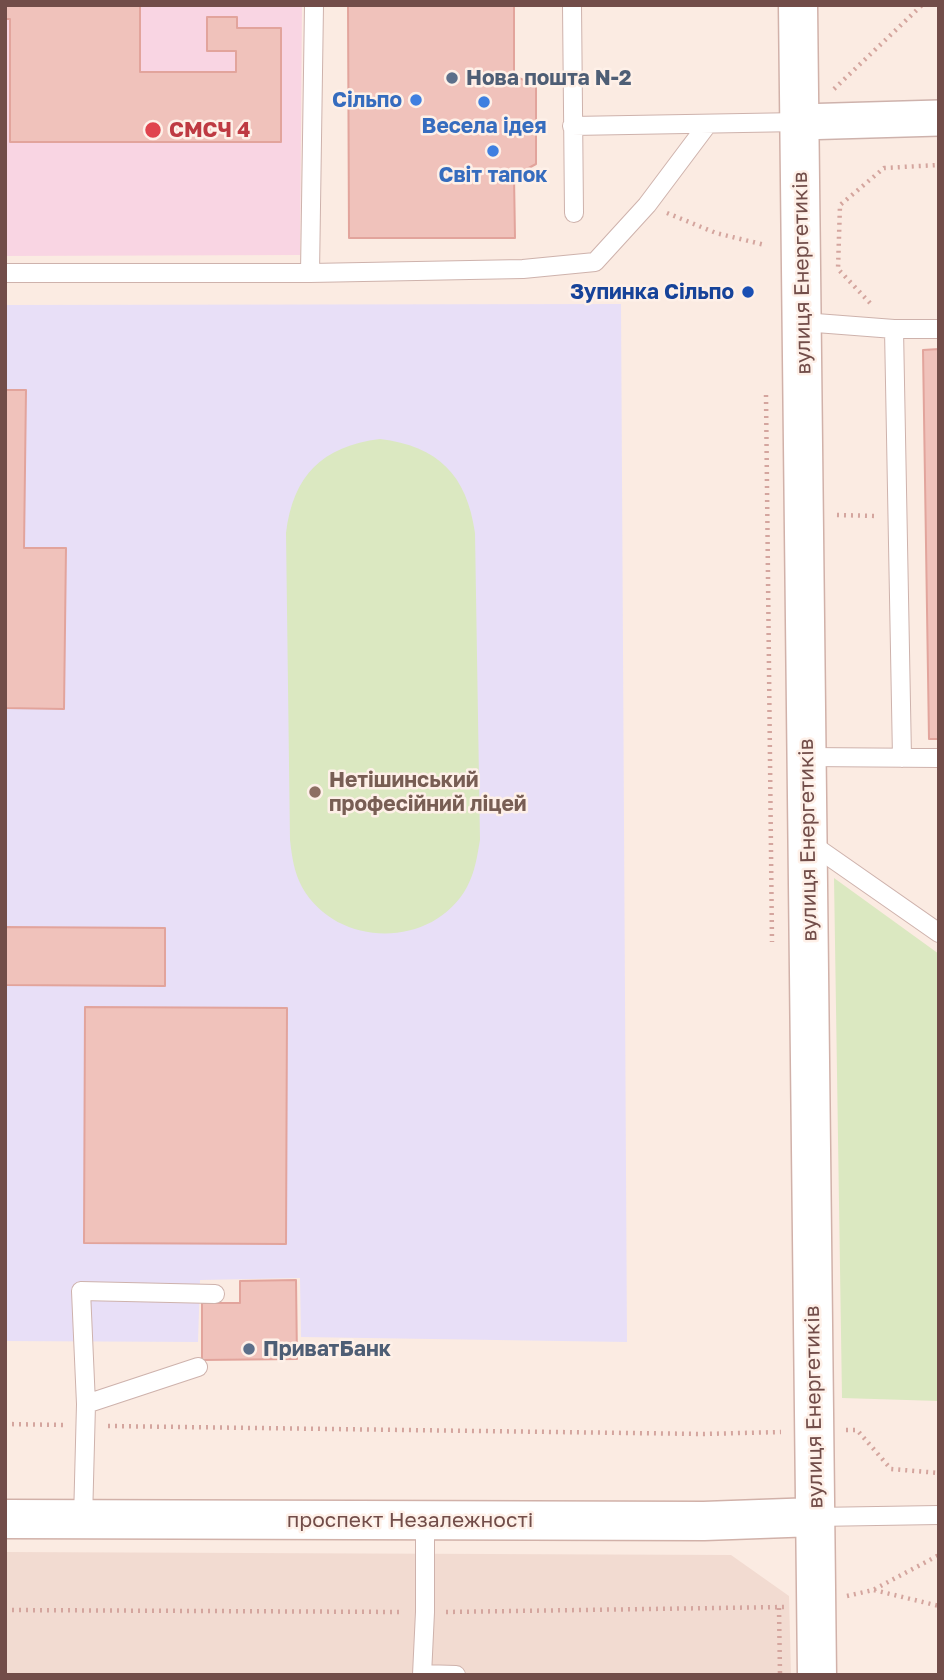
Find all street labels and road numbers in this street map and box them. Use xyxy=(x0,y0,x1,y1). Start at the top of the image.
street label: вулиця Енергетиків xyxy=(788,171,816,375)
street label: вулиця Енергетиків xyxy=(794,738,822,942)
street label: вулиця Енергетиків xyxy=(800,1305,828,1509)
street label: проспект Незалежності xyxy=(287,1507,533,1533)

